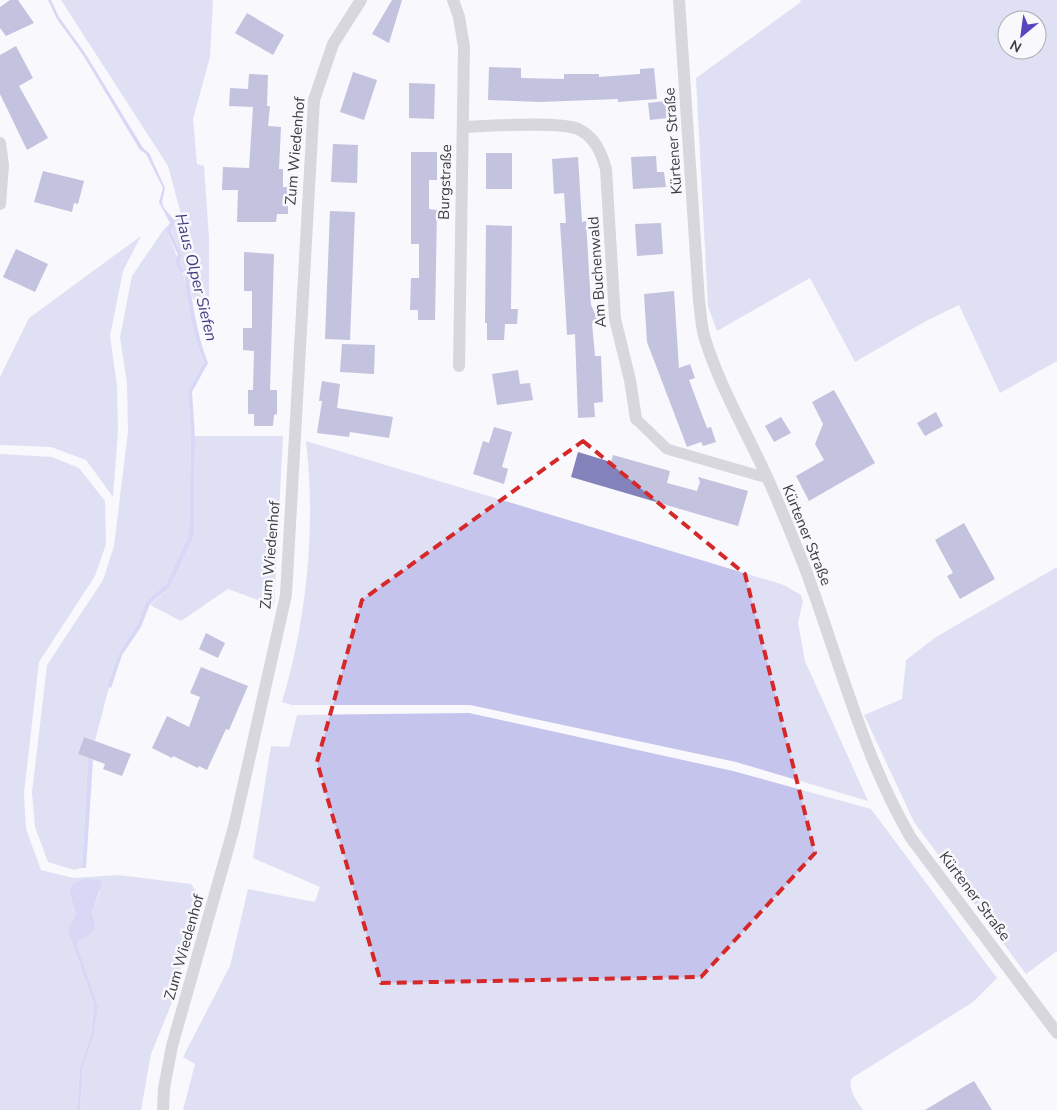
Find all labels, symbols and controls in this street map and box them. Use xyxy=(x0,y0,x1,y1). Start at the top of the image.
north arrow xyxy=(997,10,1047,60)
text: N xyxy=(1007,35,1025,57)
street label: Kürtener Straße xyxy=(659,87,687,195)
street label: Zum Wiedenhof xyxy=(280,95,310,206)
street label: Burgstraße xyxy=(434,144,456,220)
water label: Haus Olper Siefen xyxy=(170,211,223,343)
street label: Am Buchenwald xyxy=(583,216,611,328)
street label: Kürtener Straße xyxy=(778,482,836,588)
street label: Zum Wiedenhof xyxy=(255,499,285,610)
street label: Kürtener Straße xyxy=(935,847,1015,945)
street label: Zum Wiedenhof xyxy=(159,891,209,1002)

